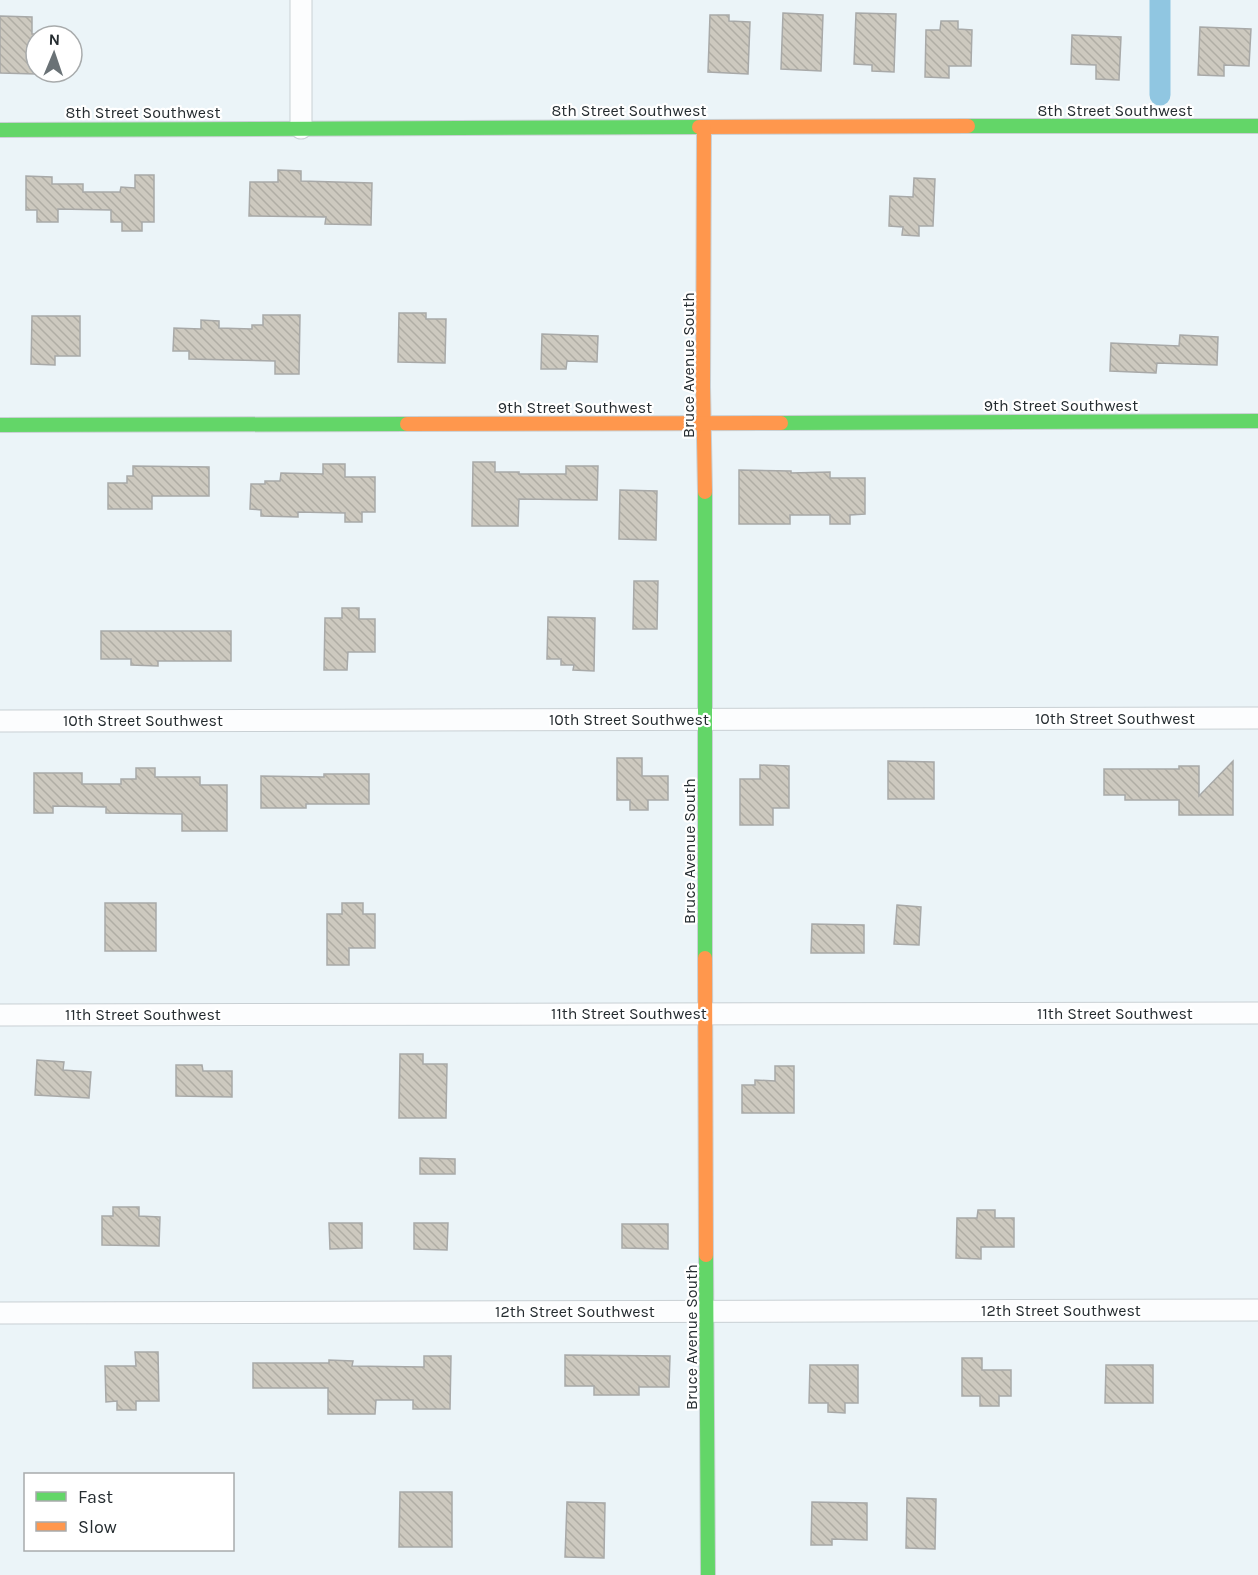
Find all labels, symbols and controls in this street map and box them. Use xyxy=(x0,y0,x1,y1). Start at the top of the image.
north arrow xyxy=(24,24,84,84)
text: N xyxy=(48,30,61,49)
street label: 8th Street Southwest xyxy=(551,101,707,120)
street label: 8th Street Southwest xyxy=(1037,101,1193,120)
street label: 8th Street Southwest xyxy=(65,103,221,122)
street label: Bruce Avenue South xyxy=(679,292,698,438)
street label: 9th Street Southwest xyxy=(984,396,1138,415)
street label: 9th Street Southwest xyxy=(498,398,652,417)
street label: 10th Street Southwest xyxy=(1035,709,1195,728)
street label: 10th Street Southwest xyxy=(549,710,709,729)
street label: 10th Street Southwest xyxy=(63,711,223,730)
street label: Bruce Avenue South xyxy=(680,778,699,924)
street label: 11th Street Southwest xyxy=(551,1004,707,1023)
street label: 11th Street Southwest xyxy=(1037,1004,1193,1023)
street label: 11th Street Southwest xyxy=(65,1005,221,1024)
street label: Bruce Avenue South xyxy=(682,1264,701,1410)
street label: 12th Street Southwest xyxy=(981,1301,1141,1320)
street label: 12th Street Southwest xyxy=(495,1302,655,1321)
legend xyxy=(24,1473,234,1551)
text: Fast xyxy=(78,1486,113,1508)
text: Slow xyxy=(78,1516,117,1538)

